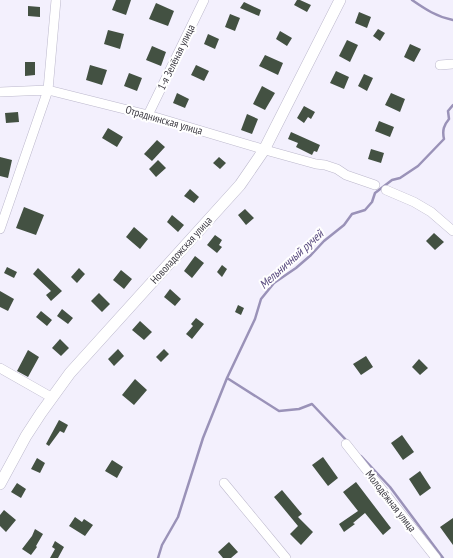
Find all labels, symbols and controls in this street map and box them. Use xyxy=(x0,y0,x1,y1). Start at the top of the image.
street label: 1-я Зелёная улица xyxy=(154,22,198,92)
street label: Отраднинская улица xyxy=(124,102,204,138)
street label: Новоладожская улица xyxy=(147,213,215,287)
water label: Мельничный ручей xyxy=(256,225,327,292)
street label: Молодёжная улица xyxy=(363,467,419,535)

